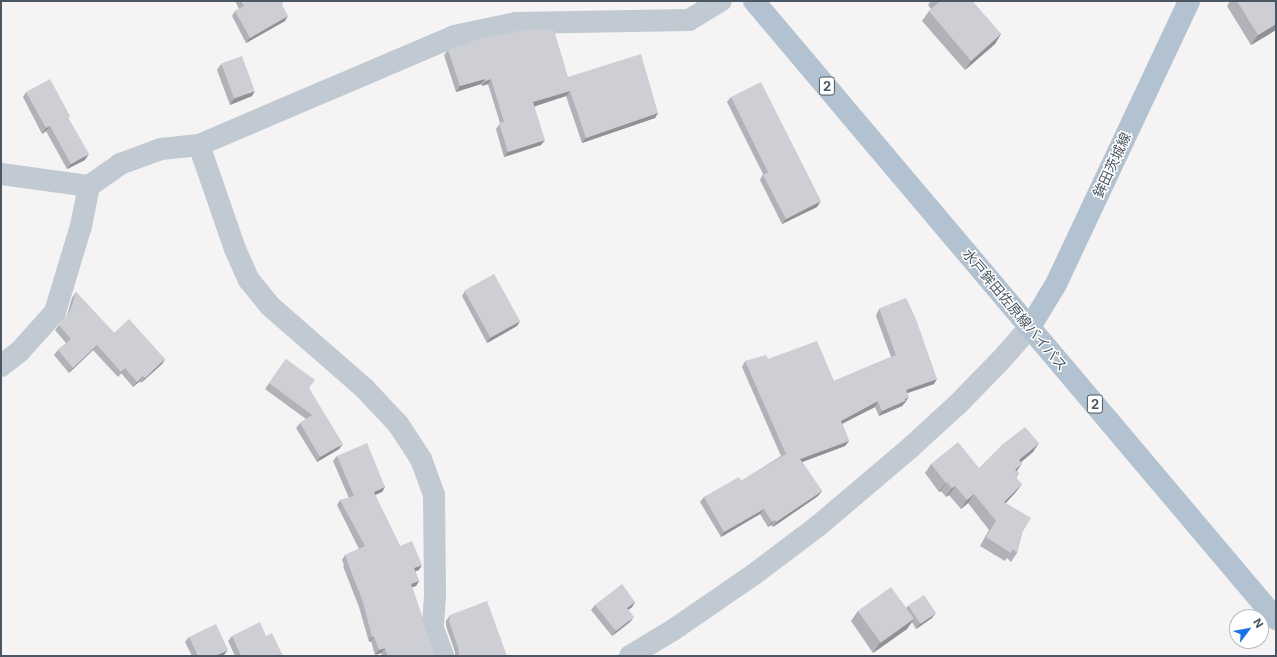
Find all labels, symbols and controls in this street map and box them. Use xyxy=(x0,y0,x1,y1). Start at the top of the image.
road number: 2 xyxy=(818,75,836,97)
street label: 鉾田茨城線 xyxy=(1090,130,1134,200)
street label: 水戸鉾田佐原線バイパス xyxy=(959,246,1071,374)
road number: 2 xyxy=(1086,393,1104,415)
north arrow xyxy=(1229,609,1269,649)
text: N xyxy=(1250,616,1266,630)

